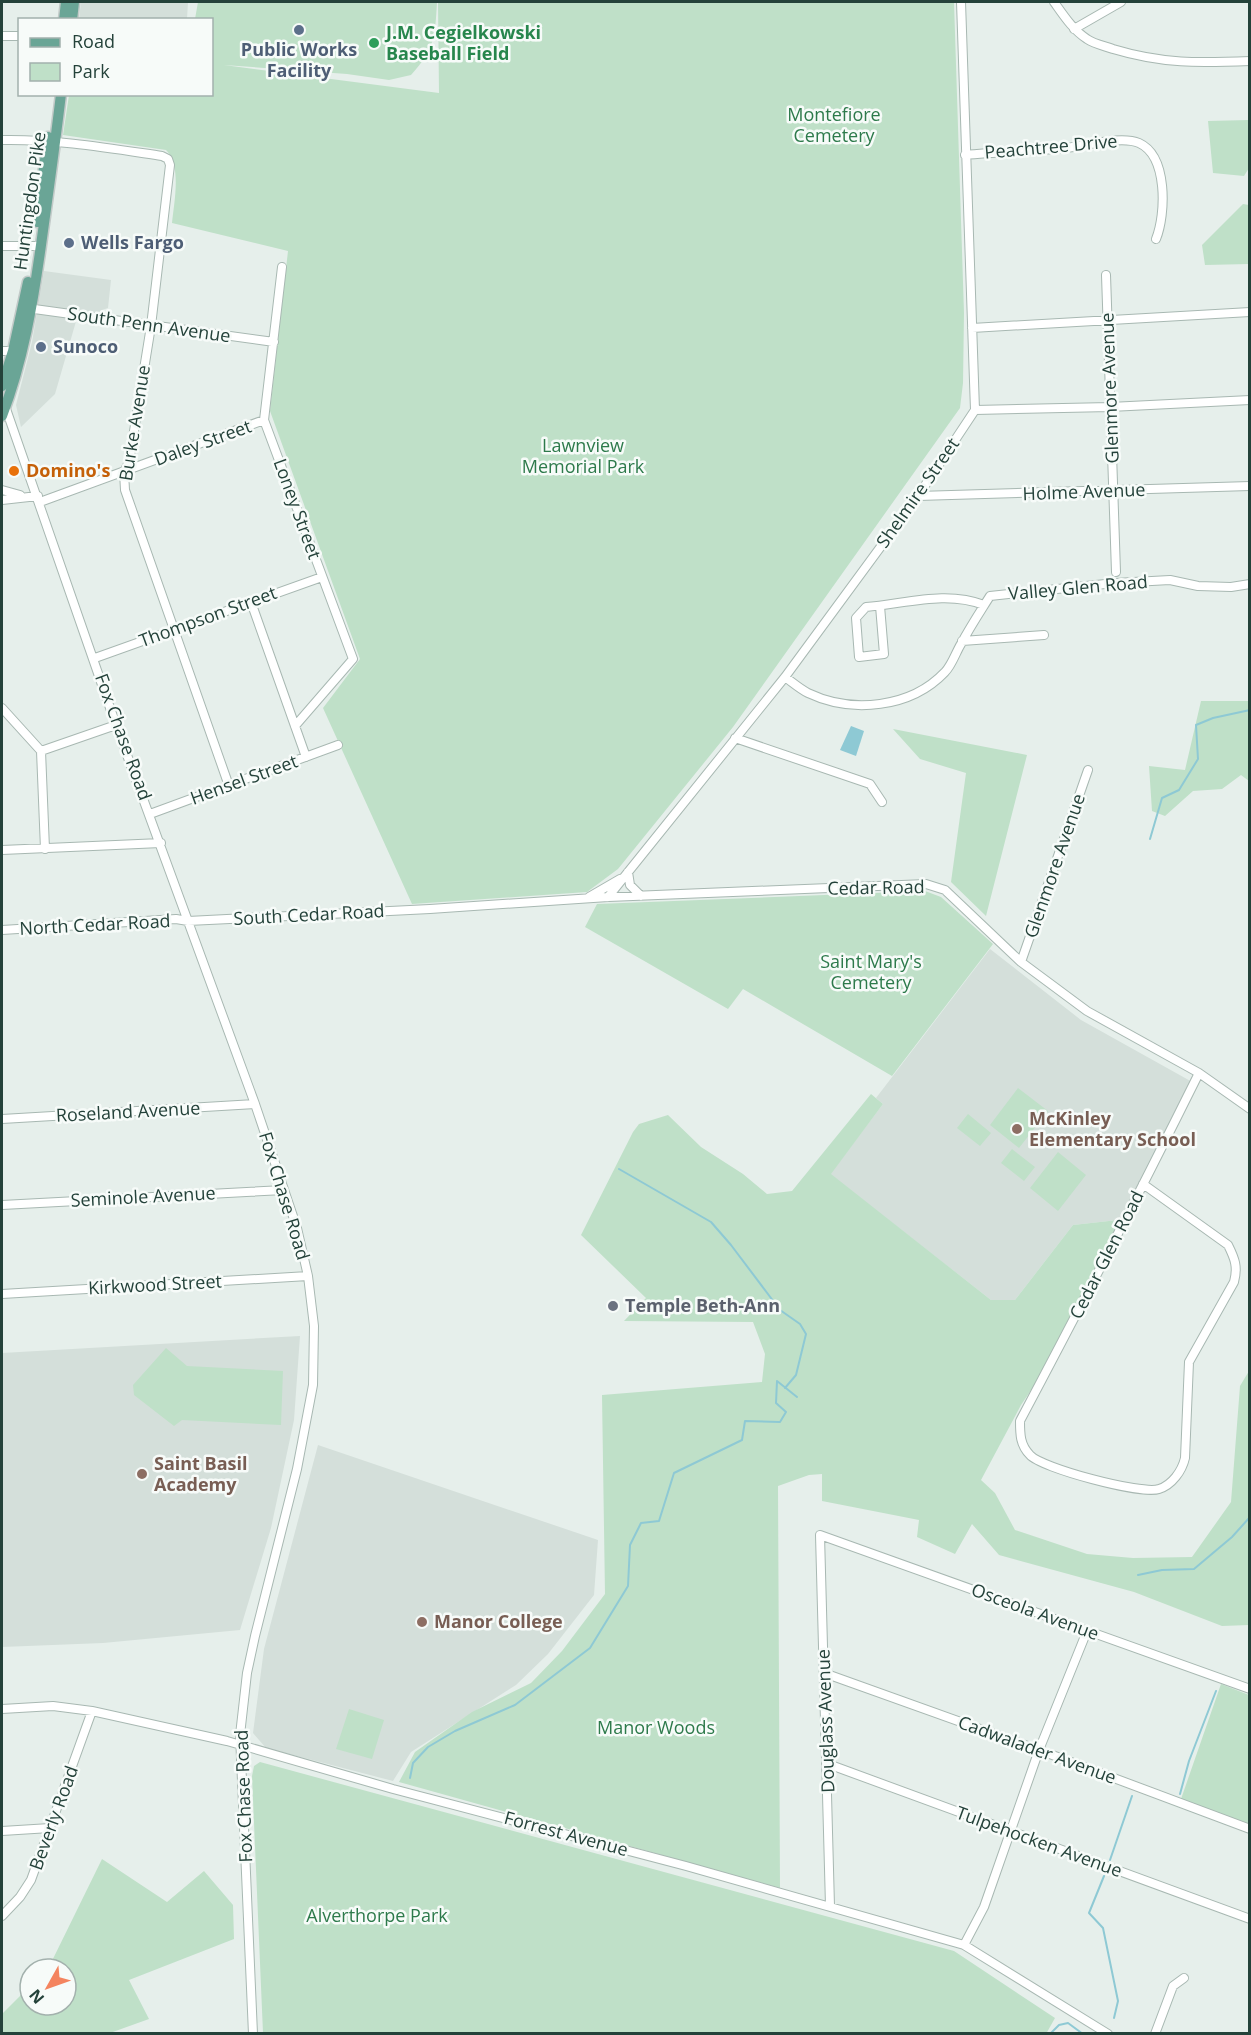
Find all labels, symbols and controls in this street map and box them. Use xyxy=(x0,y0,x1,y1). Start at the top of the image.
legend xyxy=(18,18,213,96)
place label: J.M. Cegielkowski Baseball Field xyxy=(384,20,541,65)
marker: Public Works Facility xyxy=(292,23,306,37)
text: Road xyxy=(72,29,115,53)
marker: J.M. Cegielkowski Baseball Field xyxy=(367,36,381,50)
place label: Public Works Facility xyxy=(241,37,357,82)
text: Park xyxy=(72,59,110,83)
park label: Montefiore Cemetery xyxy=(787,102,881,147)
street label: Peachtree Drive xyxy=(983,128,1118,164)
street label: Huntingdon Pike xyxy=(7,130,51,272)
place label: Wells Fargo xyxy=(81,230,184,254)
marker: Wells Fargo xyxy=(62,236,76,250)
street label: South Penn Avenue xyxy=(66,301,232,347)
street label: Glenmore Avenue xyxy=(1094,312,1124,464)
place label: Sunoco xyxy=(53,334,118,358)
marker: Sunoco xyxy=(34,340,48,354)
street label: Burke Avenue xyxy=(113,363,155,482)
street label: Daley Street xyxy=(151,413,255,471)
park label: Lawnview Memorial Park xyxy=(522,433,645,478)
street label: Shelmire Street xyxy=(870,433,964,552)
street label: Loney Street xyxy=(269,455,327,562)
place label: Domino's xyxy=(26,458,110,482)
marker: Domino's xyxy=(7,464,21,478)
street label: Holme Avenue xyxy=(1022,477,1146,505)
street label: Valley Glen Road xyxy=(1007,569,1149,605)
street label: Thompson Street xyxy=(135,580,280,652)
street label: Fox Chase Road xyxy=(90,670,158,803)
street label: Hensel Street xyxy=(187,749,301,810)
street label: Glenmore Avenue xyxy=(1018,790,1090,941)
street label: Cedar Road xyxy=(827,874,925,900)
street label: South Cedar Road xyxy=(233,898,385,930)
street label: North Cedar Road xyxy=(19,908,171,940)
park label: Saint Mary's Cemetery xyxy=(820,949,922,994)
street label: Roseland Avenue xyxy=(55,1095,201,1127)
place label: McKinley Elementary School xyxy=(1029,1106,1196,1151)
marker: McKinley Elementary School xyxy=(1010,1122,1024,1136)
street label: Fox Chase Road xyxy=(254,1129,316,1263)
street label: Seminole Avenue xyxy=(70,1180,216,1212)
street label: Cedar Glen Road xyxy=(1063,1186,1149,1323)
street label: Kirkwood Street xyxy=(87,1269,222,1299)
place label: Temple Beth-Ann xyxy=(625,1293,780,1317)
marker: Temple Beth-Ann xyxy=(606,1299,620,1313)
place label: Saint Basil Academy xyxy=(154,1451,248,1496)
marker: Saint Basil Academy xyxy=(135,1467,149,1481)
street label: Osceola Avenue xyxy=(968,1577,1102,1645)
place label: Manor College xyxy=(434,1609,563,1633)
marker: Manor College xyxy=(415,1615,429,1629)
street label: Douglass Avenue xyxy=(810,1649,840,1793)
street label: Cadwalader Avenue xyxy=(955,1709,1120,1789)
park label: Manor Woods xyxy=(597,1715,715,1739)
street label: Fox Chase Road xyxy=(229,1729,257,1863)
street label: Beverly Road xyxy=(23,1762,83,1873)
street label: Tulpehocken Avenue xyxy=(953,1800,1126,1882)
street label: Forrest Avenue xyxy=(502,1805,631,1861)
park label: Alverthorpe Park xyxy=(306,1903,448,1927)
north arrow xyxy=(18,1957,78,2017)
text: N xyxy=(24,1985,49,2009)

